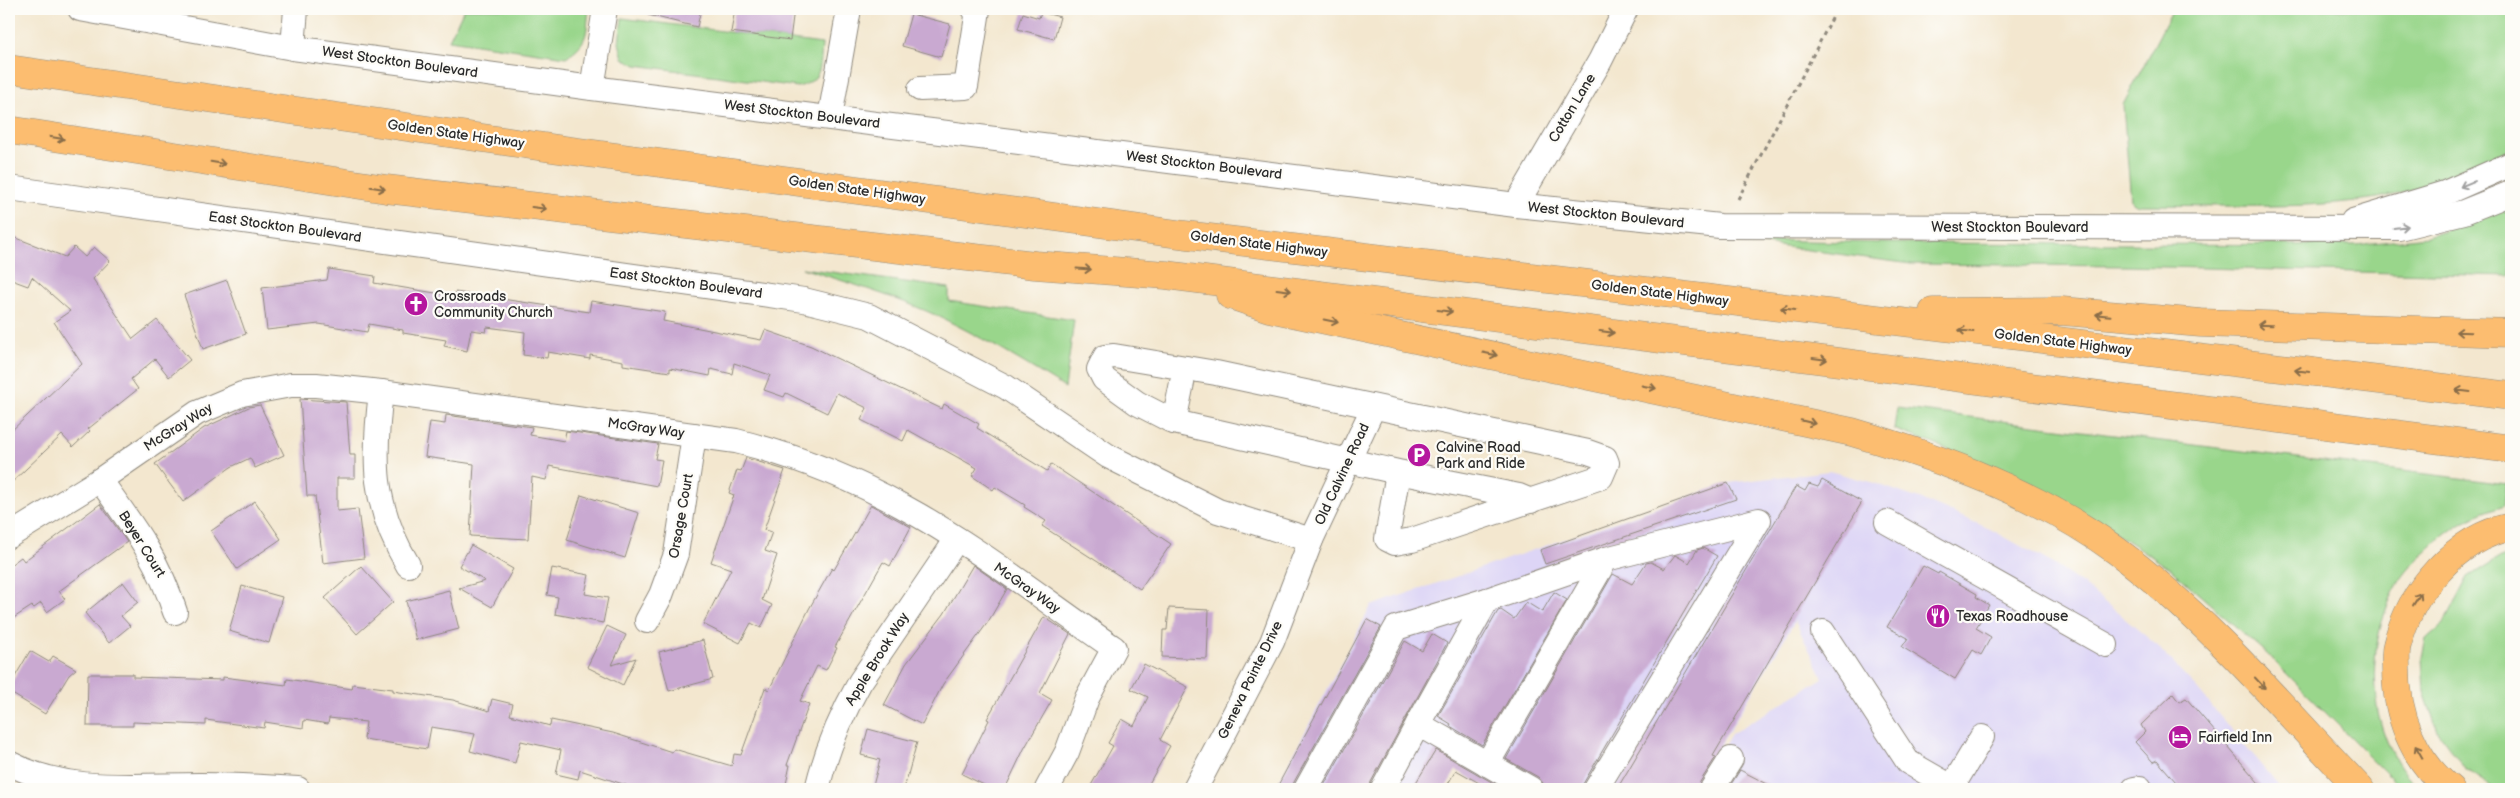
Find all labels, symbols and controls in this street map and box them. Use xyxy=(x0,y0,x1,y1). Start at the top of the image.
street label: West Stockton Boulevard xyxy=(321,43,479,81)
street label: Cotton Lane xyxy=(1545,70,1599,146)
street label: West Stockton Boulevard xyxy=(723,96,881,132)
street label: Golden State Highway xyxy=(386,116,526,152)
one-way arrow xyxy=(49,133,65,143)
street label: West Stockton Boulevard xyxy=(1125,147,1283,183)
one-way arrow xyxy=(209,158,225,168)
street label: Golden State Highway xyxy=(787,172,927,208)
one-way arrow xyxy=(2460,179,2475,189)
one-way arrow xyxy=(370,183,386,193)
street label: West Stockton Boulevard xyxy=(1527,198,1685,232)
one-way arrow xyxy=(531,203,547,213)
street label: East Stockton Boulevard xyxy=(207,208,363,246)
street label: West Stockton Boulevard xyxy=(1931,219,2089,236)
one-way arrow xyxy=(2392,222,2408,232)
street label: Golden State Highway xyxy=(1189,227,1329,261)
street label: East Stockton Boulevard xyxy=(608,264,764,302)
one-way arrow xyxy=(1076,264,1092,273)
street label: Golden State Highway xyxy=(1590,276,1730,310)
one-way arrow xyxy=(1276,285,1292,295)
place label: Crossroads Community Church xyxy=(434,288,553,321)
church icon: Crossroads Community Church xyxy=(403,291,429,317)
one-way arrow xyxy=(1780,304,1796,314)
one-way arrow xyxy=(1437,306,1453,316)
one-way arrow xyxy=(2095,310,2111,319)
one-way arrow xyxy=(1323,317,1339,326)
one-way arrow xyxy=(2257,320,2274,330)
street label: Golden State Highway xyxy=(1993,325,2133,359)
one-way arrow xyxy=(1959,326,1975,336)
one-way arrow xyxy=(1598,327,1614,337)
one-way arrow xyxy=(2455,327,2471,336)
one-way arrow xyxy=(1482,350,1498,359)
one-way arrow xyxy=(1811,355,1827,365)
one-way arrow xyxy=(2294,366,2310,376)
one-way arrow xyxy=(1641,383,1657,393)
one-way arrow xyxy=(2455,386,2471,396)
street label: McGray Way xyxy=(141,399,216,455)
street label: McGray Way xyxy=(606,414,686,442)
one-way arrow xyxy=(1800,418,1816,427)
street label: Old Calvine Road xyxy=(1311,420,1373,528)
place label: Calvine Road Park and Ride xyxy=(1436,439,1525,472)
parking icon: Calvine Road Park and Ride xyxy=(1406,442,1432,468)
street label: Orsage Court xyxy=(665,472,697,560)
street label: Beyer Court xyxy=(115,508,170,581)
street label: McGray Way xyxy=(990,559,1064,618)
one-way arrow xyxy=(2412,592,2423,606)
restaurant icon: Texas Roadhouse xyxy=(1925,603,1951,629)
place label: Texas Roadhouse xyxy=(1956,608,2068,625)
street label: Apple Brook Way xyxy=(842,609,913,709)
street label: Geneva Pointe Drive xyxy=(1214,618,1286,742)
one-way arrow xyxy=(2254,677,2266,690)
hotel icon: Fairfield Inn xyxy=(2167,724,2193,750)
place label: Fairfield Inn xyxy=(2198,729,2272,746)
one-way arrow xyxy=(2413,746,2423,760)

